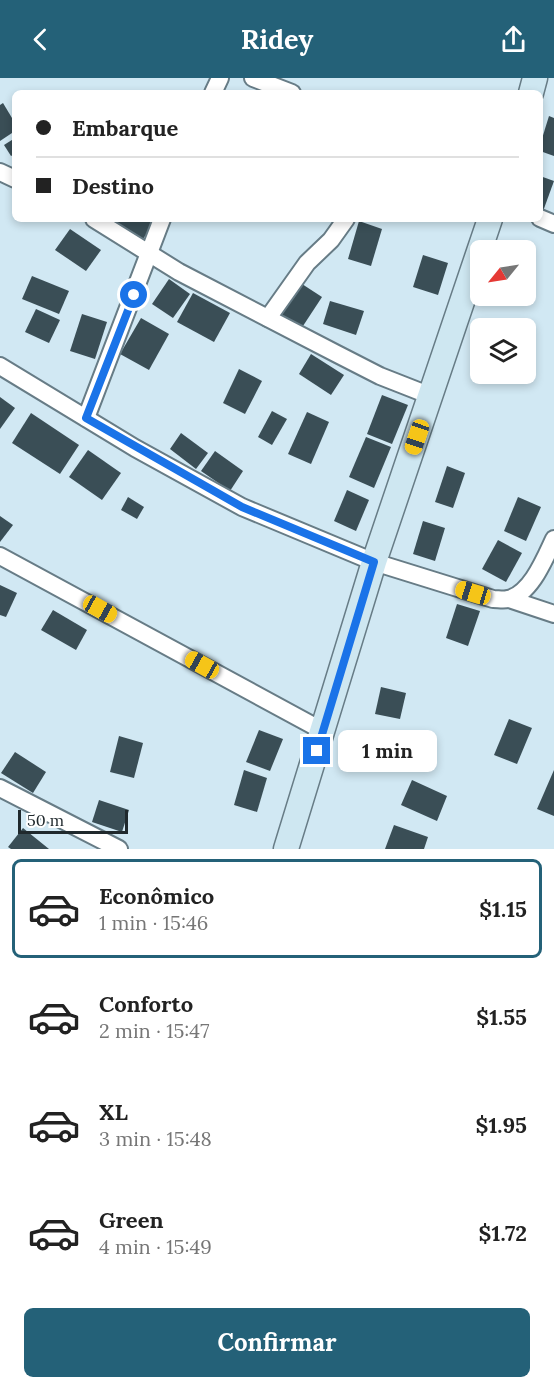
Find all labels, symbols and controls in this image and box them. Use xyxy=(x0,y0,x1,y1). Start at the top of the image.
text: Ridey xyxy=(241,22,313,56)
icon: back xyxy=(24,23,57,56)
icon: share xyxy=(497,23,530,56)
text: Embarque xyxy=(72,114,178,142)
text: Destino xyxy=(72,172,154,200)
north arrow xyxy=(470,240,536,306)
map controls xyxy=(470,240,536,384)
route start xyxy=(120,281,147,308)
button: layers xyxy=(470,318,536,384)
car xyxy=(403,417,431,457)
car xyxy=(453,579,493,607)
car xyxy=(80,592,120,626)
car xyxy=(182,648,222,682)
callout: 1 min xyxy=(338,730,437,772)
route end xyxy=(303,737,330,764)
text: 1 min xyxy=(362,738,413,763)
scale bar xyxy=(18,807,128,834)
text: 50 m xyxy=(27,810,64,830)
icon: car xyxy=(27,882,81,936)
text: Econômico xyxy=(99,882,214,910)
text: $1.15 xyxy=(479,895,527,923)
text: 1 min · 15:46 xyxy=(99,910,208,935)
icon: car xyxy=(27,990,81,1044)
text: Conforto xyxy=(99,990,193,1018)
text: $1.55 xyxy=(476,1003,527,1031)
text: 2 min · 15:47 xyxy=(99,1018,209,1043)
icon: car xyxy=(27,1098,81,1152)
text: XL xyxy=(99,1098,128,1126)
text: $1.95 xyxy=(475,1111,527,1139)
text: 3 min · 15:48 xyxy=(99,1126,212,1151)
icon: car xyxy=(27,1206,81,1260)
text: Green xyxy=(99,1206,164,1234)
text: $1.72 xyxy=(479,1219,527,1247)
text: 4 min · 15:49 xyxy=(99,1234,212,1259)
button: Confirmar xyxy=(24,1308,530,1377)

